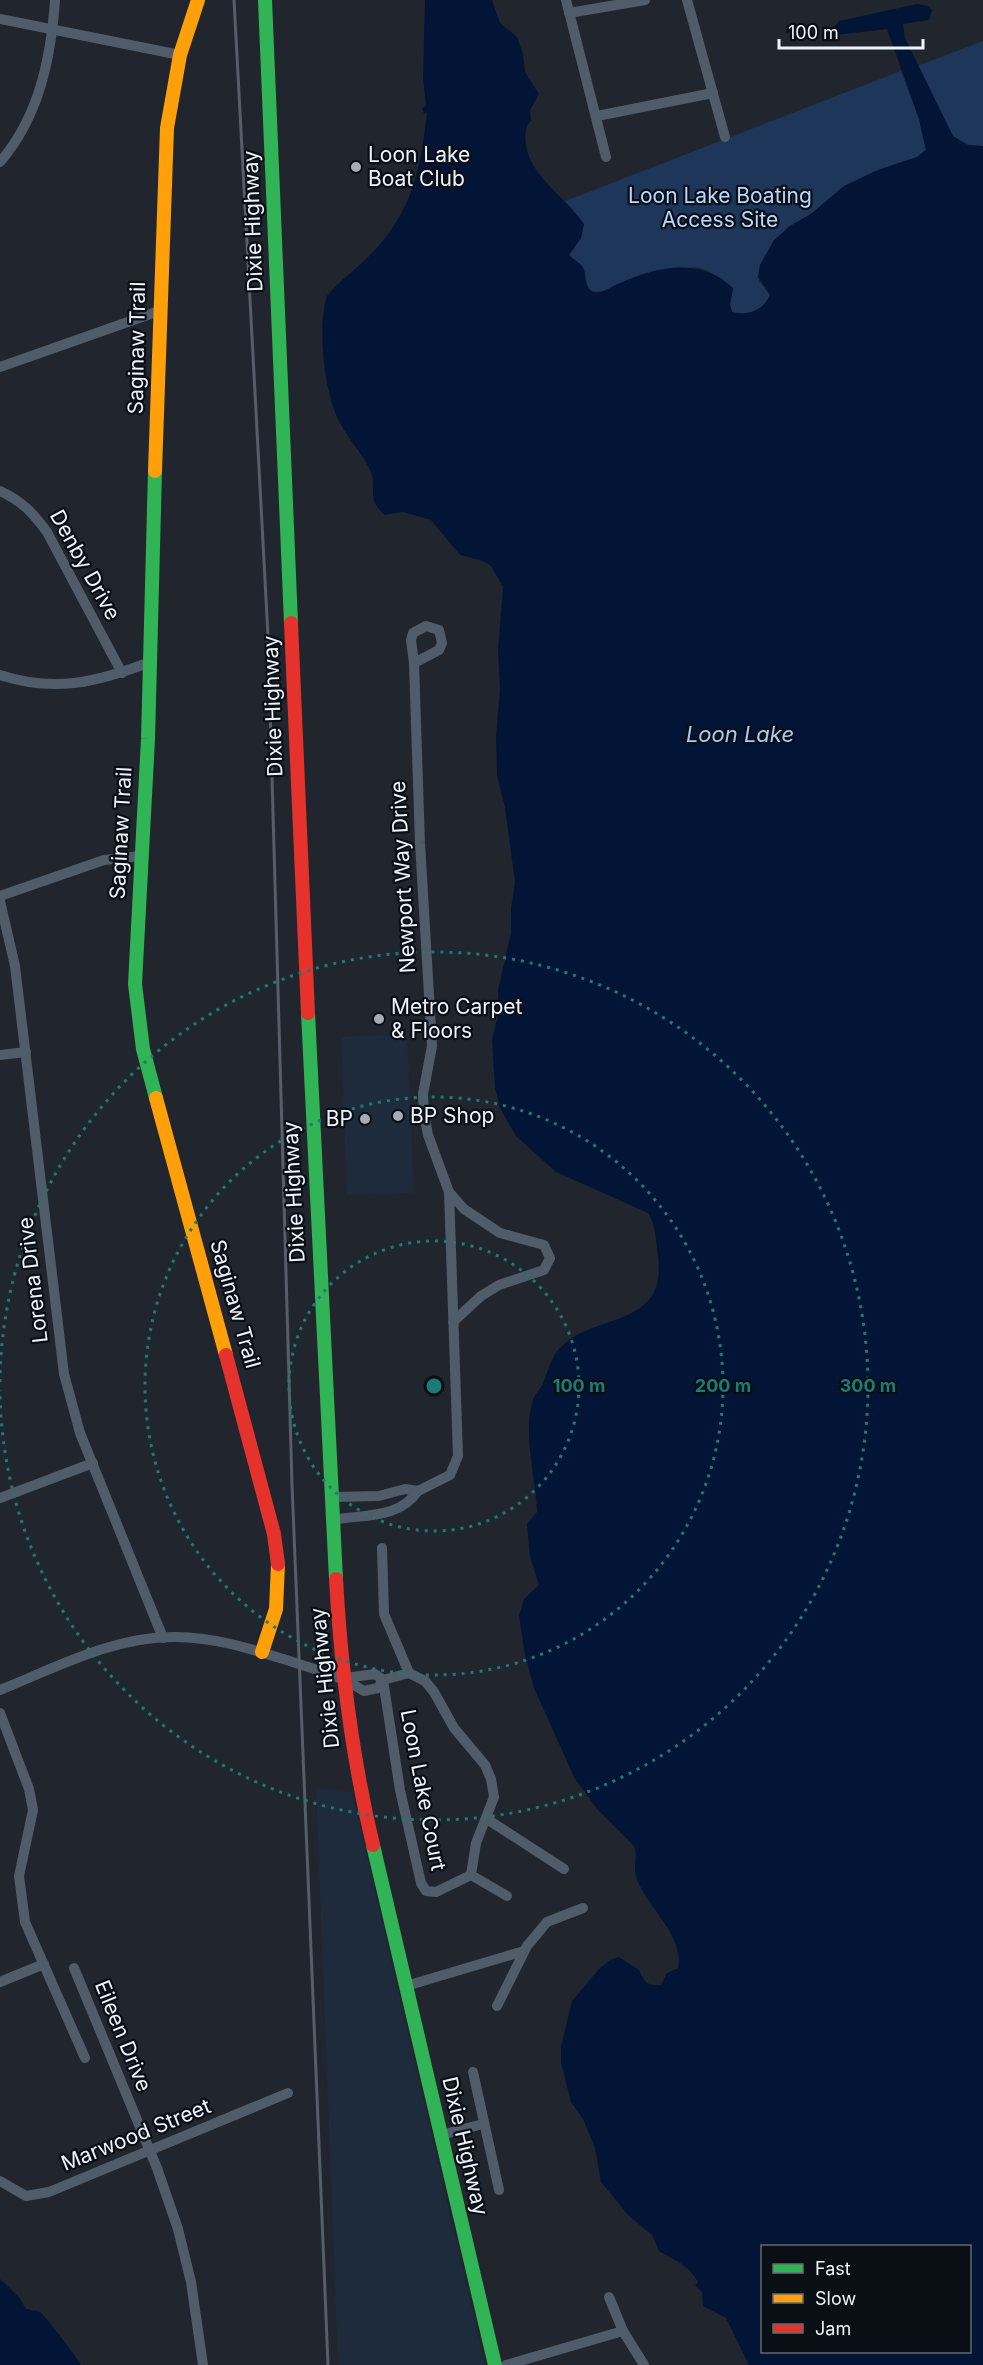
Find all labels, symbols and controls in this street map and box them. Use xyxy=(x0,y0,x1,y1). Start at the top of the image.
scale bar xyxy=(779,12,923,50)
text: 100 m xyxy=(788,22,839,43)
place label: Loon Lake Boat Club xyxy=(368,142,470,191)
street label: Dixie Highway xyxy=(238,150,267,292)
marker: Loon Lake Boat Club xyxy=(349,160,363,174)
park label: Loon Lake Boating Access Site xyxy=(628,183,812,232)
street label: Saginaw Trail xyxy=(123,281,150,415)
street label: Denby Drive xyxy=(45,505,126,624)
street label: Dixie Highway xyxy=(258,635,287,777)
water label: Loon Lake xyxy=(686,721,794,747)
street label: Saginaw Trail xyxy=(105,766,136,900)
street label: Newport Way Drive xyxy=(385,780,420,974)
place label: Metro Carpet & Floors xyxy=(391,994,523,1043)
marker: Metro Carpet & Floors xyxy=(372,1012,386,1026)
place label: BP Shop xyxy=(410,1103,494,1128)
place label: BP xyxy=(326,1106,353,1131)
marker: BP Shop xyxy=(391,1109,405,1123)
marker: BP xyxy=(358,1112,372,1126)
street label: Dixie Highway xyxy=(277,1121,310,1263)
street label: Lorena Drive xyxy=(12,1216,53,1344)
street label: Saginaw Trail xyxy=(205,1237,266,1371)
text: 100 m xyxy=(553,1375,605,1396)
text: 200 m xyxy=(695,1375,751,1396)
text: 300 m xyxy=(840,1375,896,1396)
centre of rings xyxy=(424,1376,444,1396)
street label: Dixie Highway xyxy=(305,1606,344,1750)
street label: Loon Lake Court xyxy=(396,1707,451,1873)
street label: Eileen Drive xyxy=(90,1977,157,2095)
street label: Dixie Highway xyxy=(437,2074,494,2218)
street label: Marwood Street xyxy=(57,2093,214,2176)
legend xyxy=(761,2245,971,2353)
text: Fast xyxy=(815,2258,851,2279)
text: Slow xyxy=(815,2288,856,2309)
text: Jam xyxy=(815,2318,851,2339)

